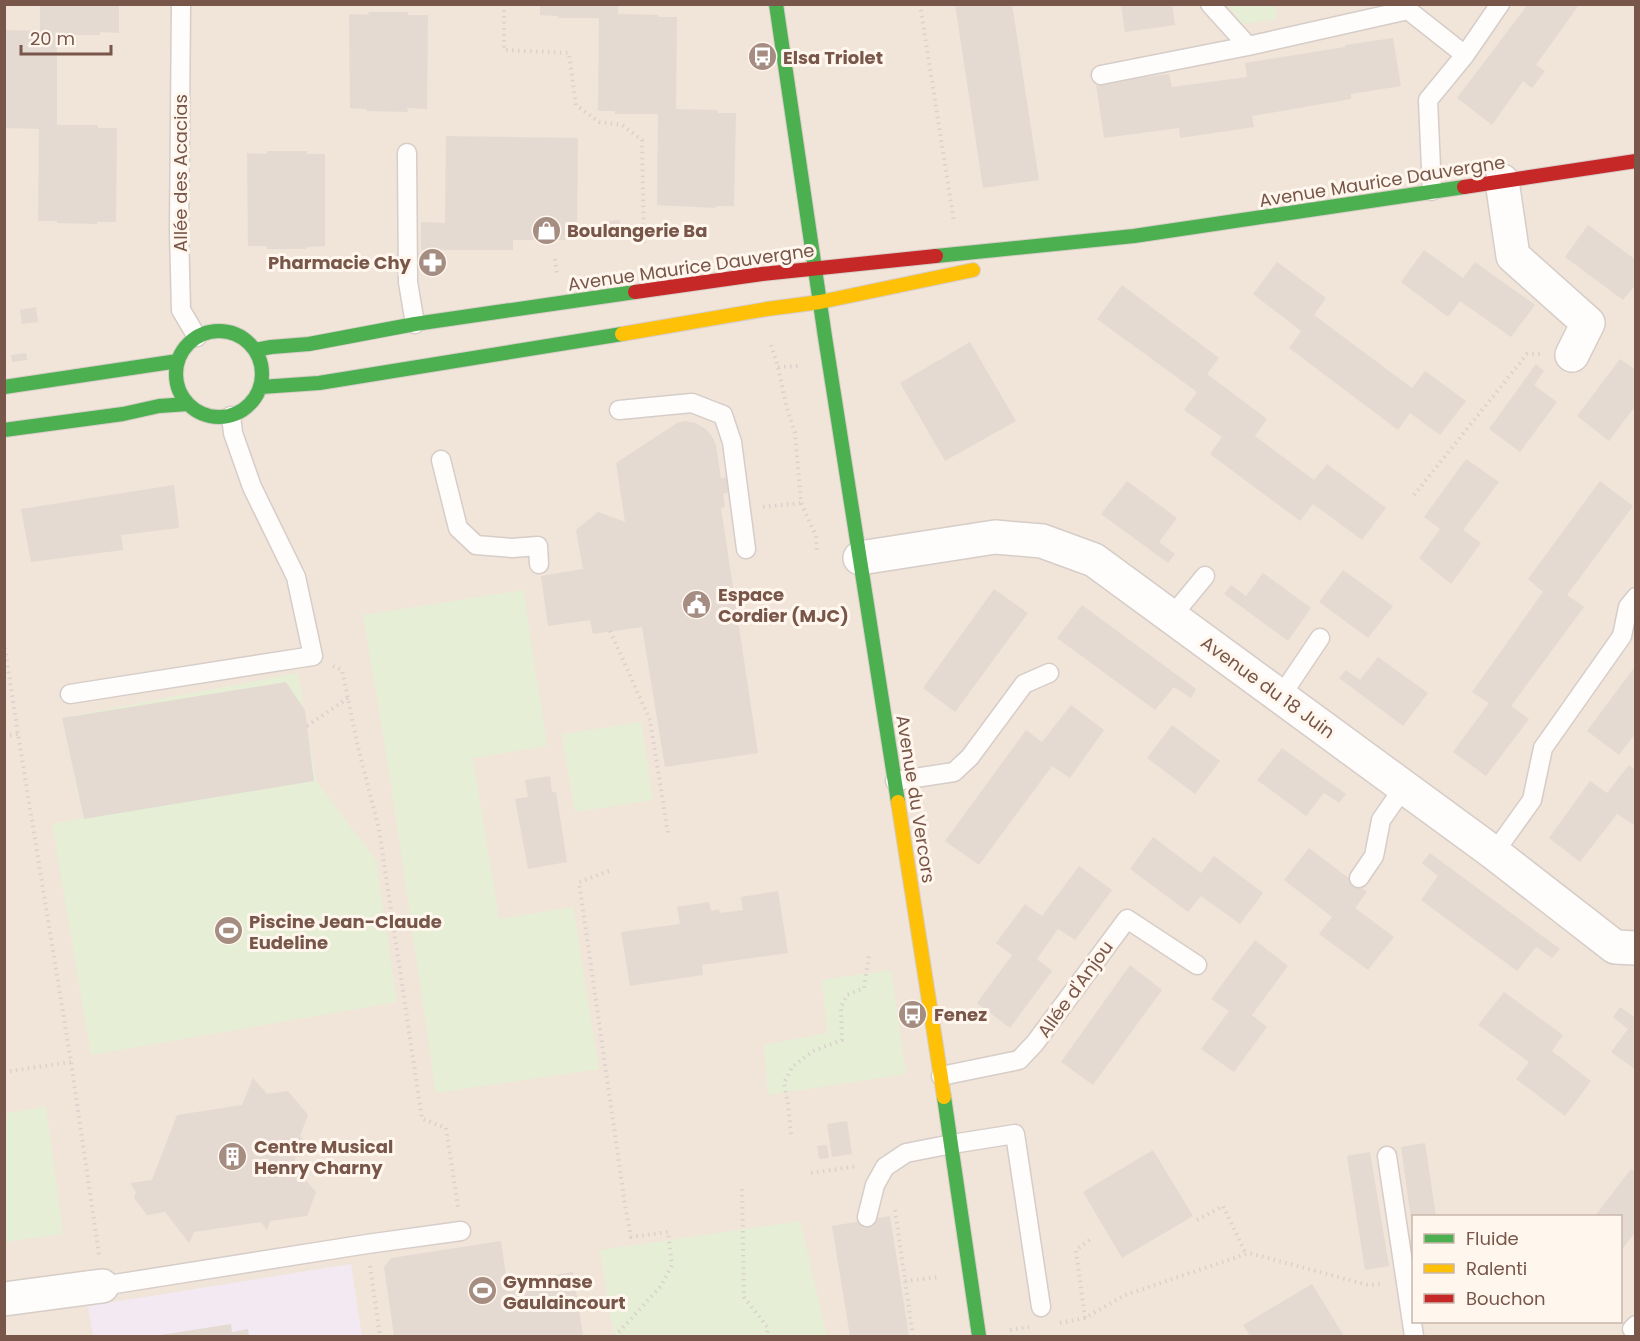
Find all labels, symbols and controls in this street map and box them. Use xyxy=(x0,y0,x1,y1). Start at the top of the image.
scale bar xyxy=(21,18,111,56)
text: 20 m xyxy=(30,26,75,51)
bus stop icon: Elsa Triolet xyxy=(746,41,778,73)
place label: Elsa Triolet xyxy=(783,45,883,70)
street label: Allée des Acacias xyxy=(168,94,193,252)
street label: Avenue Maurice Dauvergne xyxy=(1257,149,1507,213)
shop icon: Boulangerie Ba xyxy=(530,214,562,246)
place label: Boulangerie Ba xyxy=(567,218,707,243)
street label: Avenue Maurice Dauvergne xyxy=(566,237,816,297)
pharmacy icon: Pharmacie Chy xyxy=(416,246,448,278)
place label: Pharmacie Chy xyxy=(268,250,412,275)
place label: Espace Cordier (MJC) xyxy=(718,582,849,628)
public building icon: Espace Cordier (MJC) xyxy=(681,588,713,620)
street label: Avenue du 18 Juin xyxy=(1196,630,1340,744)
street label: Avenue du Vercors xyxy=(890,713,942,885)
place label: Piscine Jean-Claude Eudeline xyxy=(249,909,442,955)
sports icon: Piscine Jean-Claude Eudeline xyxy=(212,915,244,947)
street label: Allée d'Anjou xyxy=(1031,935,1119,1043)
bus stop icon: Fenez xyxy=(897,998,929,1030)
place label: Fenez xyxy=(934,1002,987,1027)
place label: Centre Musical Henry Charny xyxy=(254,1134,393,1180)
building icon: Centre Musical Henry Charny xyxy=(217,1140,249,1172)
legend xyxy=(1412,1215,1622,1323)
text: Fluide xyxy=(1466,1226,1519,1251)
text: Ralenti xyxy=(1466,1256,1527,1281)
place label: Gymnase Gaulaincourt xyxy=(503,1269,626,1315)
sports icon: Gymnase Gaulaincourt xyxy=(466,1275,498,1307)
text: Bouchon xyxy=(1466,1286,1546,1311)

